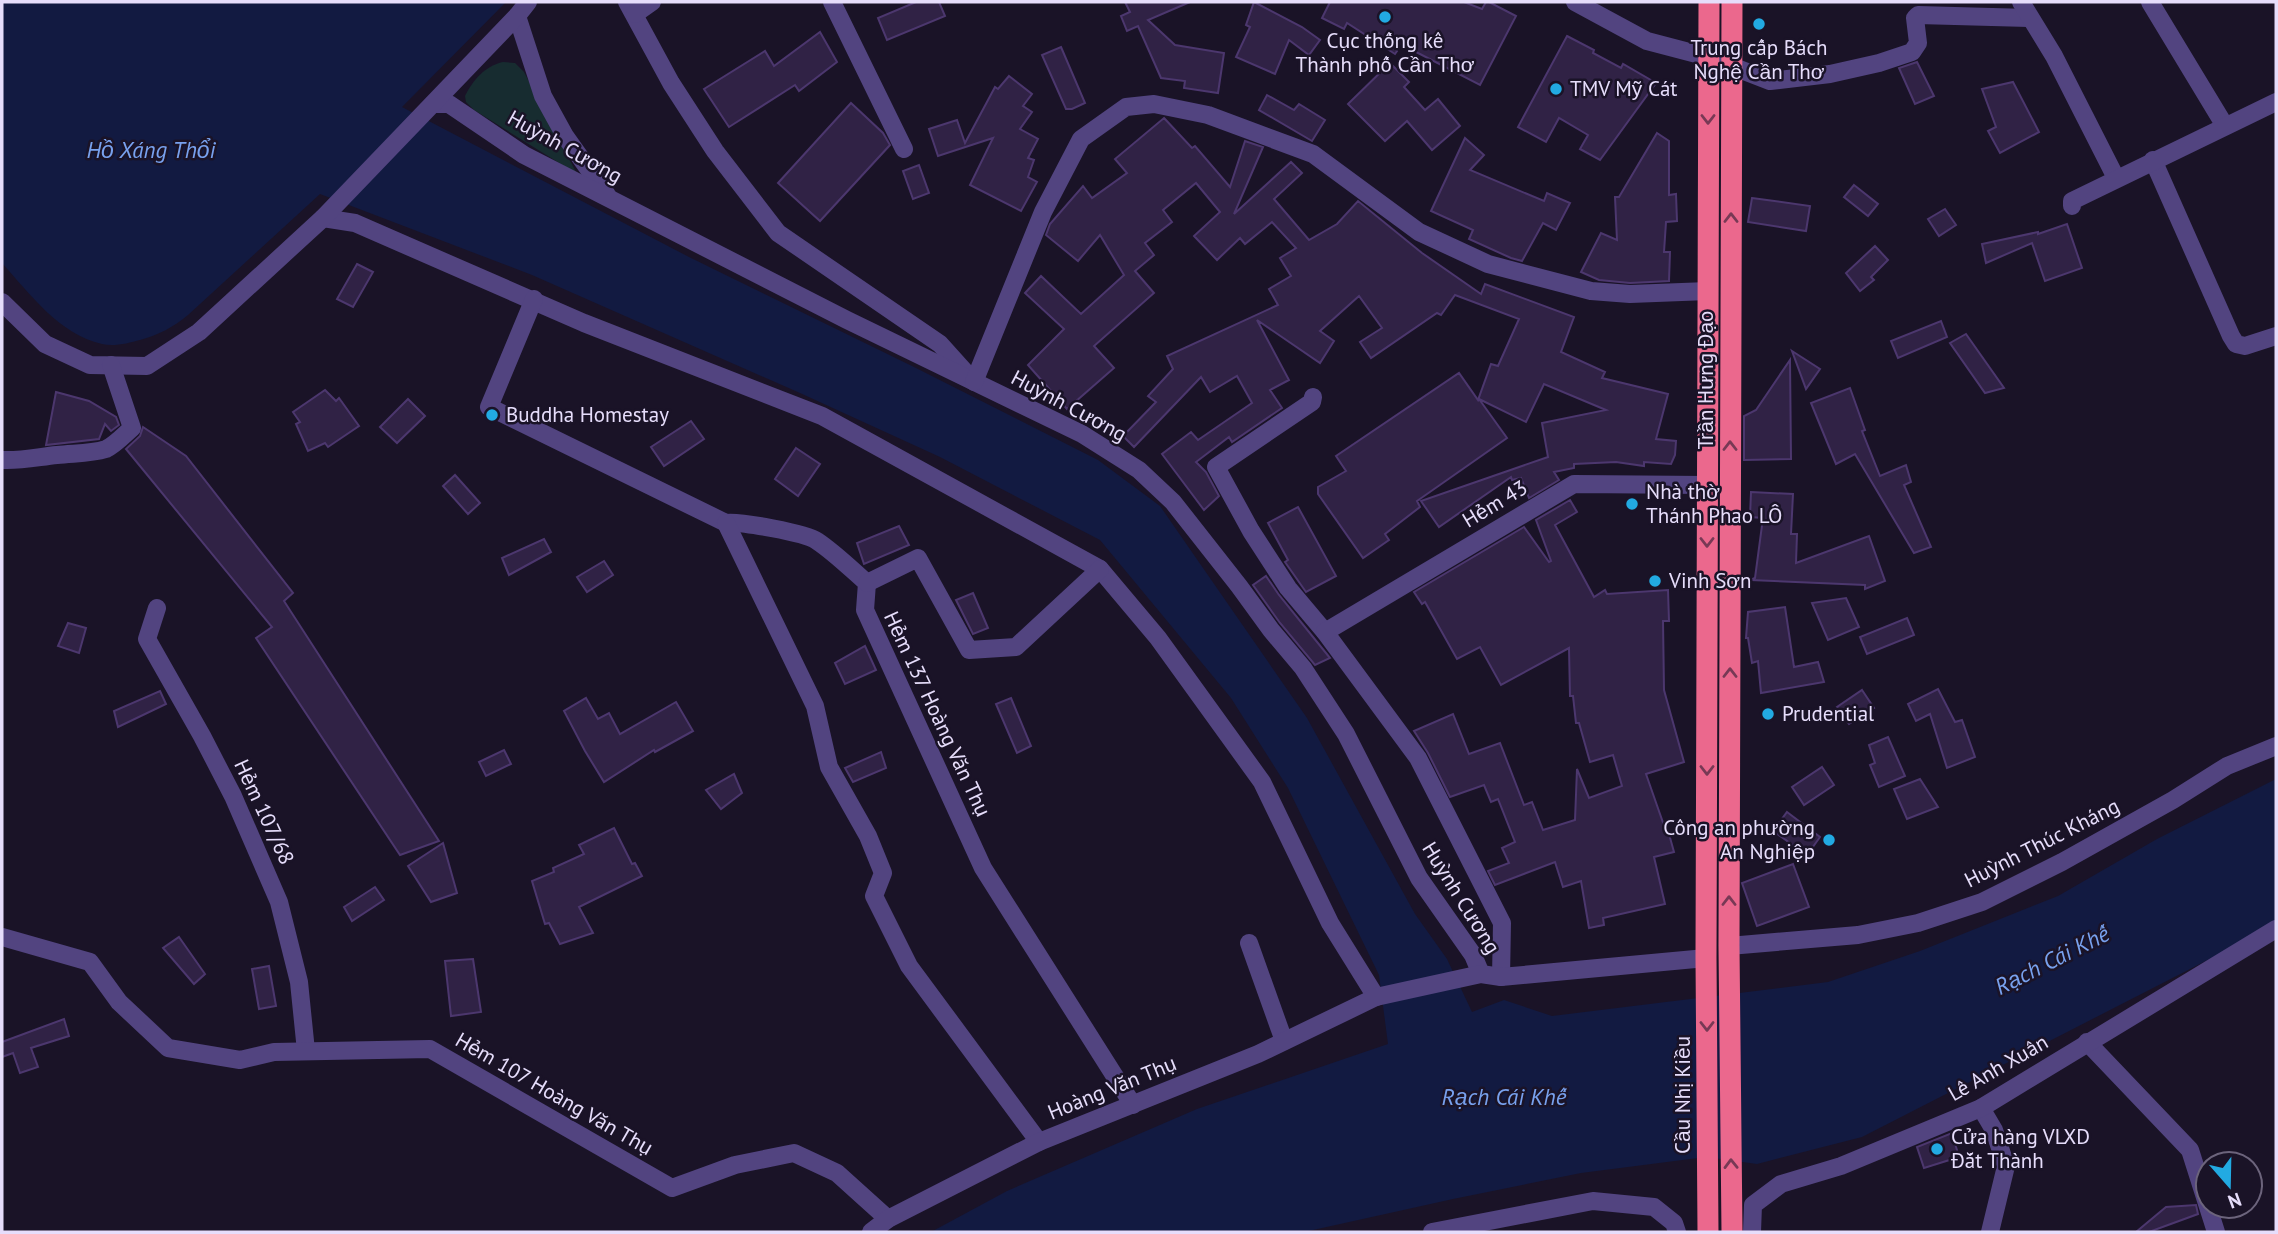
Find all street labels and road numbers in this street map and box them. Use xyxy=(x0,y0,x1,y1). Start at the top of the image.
street label: Huỳnh Cương xyxy=(503,104,627,189)
street label: Trần Hưng Đạo xyxy=(1692,311,1719,449)
street label: Huỳnh Cương xyxy=(1007,364,1132,447)
street label: Hẻm 43 xyxy=(1457,474,1532,534)
street label: Hẻm 137 Hoàng Văn Thụ xyxy=(878,607,997,821)
street label: Hẻm 107/68 xyxy=(228,755,301,869)
street label: Huỳnh Thúc Kháng xyxy=(1960,792,2124,893)
street label: Huỳnh Cương xyxy=(1416,837,1507,959)
street label: Hẻm 107 Hoàng Văn Thụ xyxy=(451,1026,658,1161)
street label: Lê Anh Xuân xyxy=(1943,1028,2053,1107)
street label: Cầu Nhị Kiều xyxy=(1669,1036,1696,1154)
street label: Hoàng Văn Thụ xyxy=(1044,1050,1180,1126)

